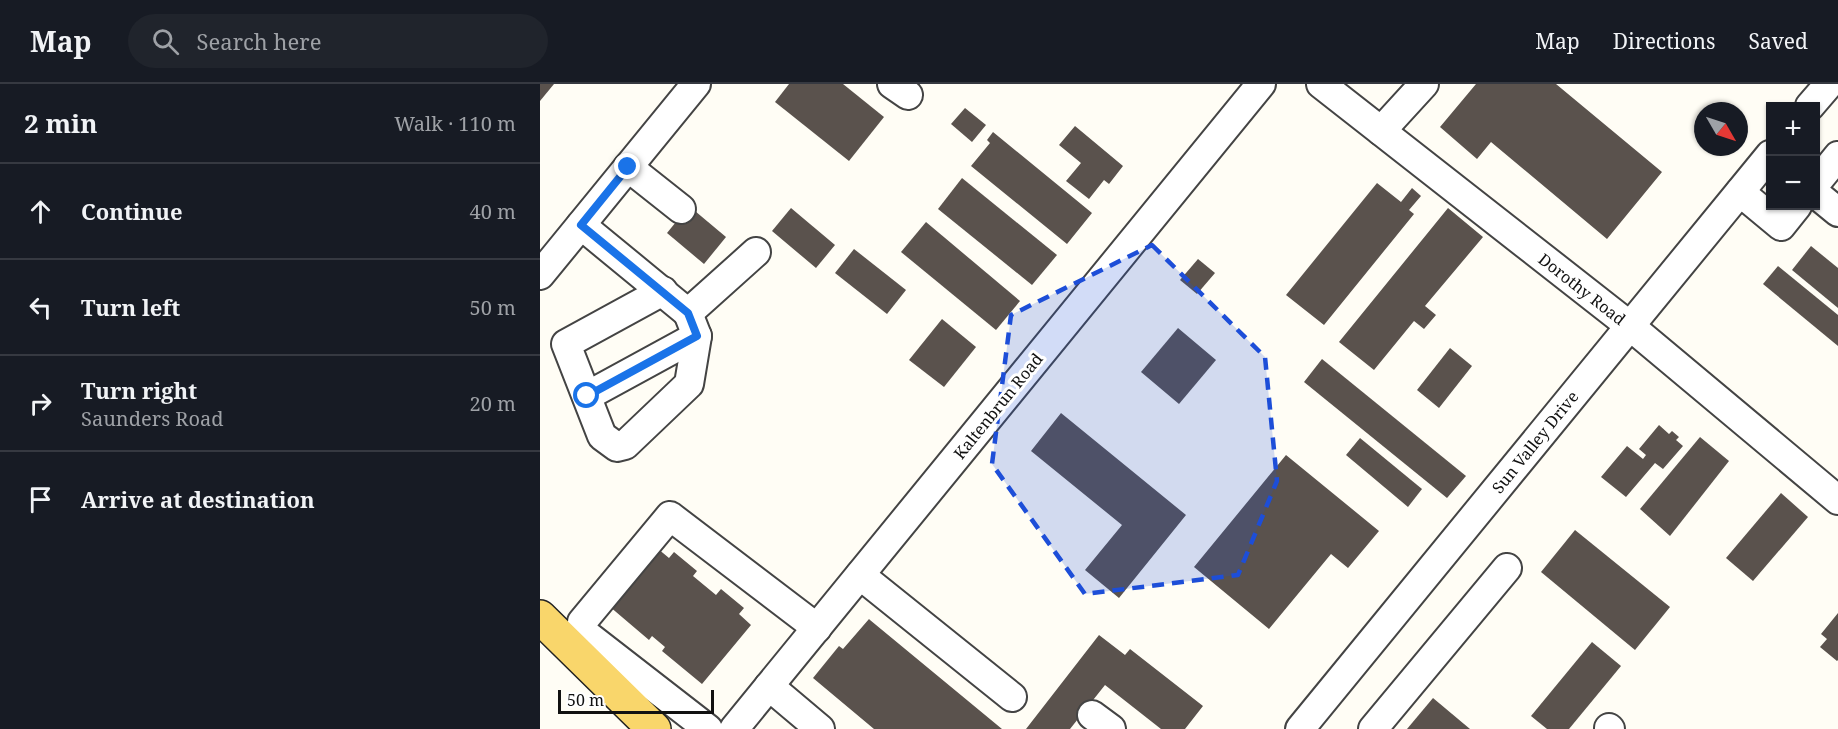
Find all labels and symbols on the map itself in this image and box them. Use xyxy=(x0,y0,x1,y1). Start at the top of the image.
north arrow xyxy=(1694,102,1748,156)
route end xyxy=(614,153,640,179)
street label: Dorothy Road xyxy=(1534,248,1630,330)
street label: Kaltenbrun Road xyxy=(948,348,1048,464)
route start xyxy=(573,382,599,408)
street label: Sun Valley Drive xyxy=(1487,386,1583,498)
scale bar xyxy=(558,687,714,714)

